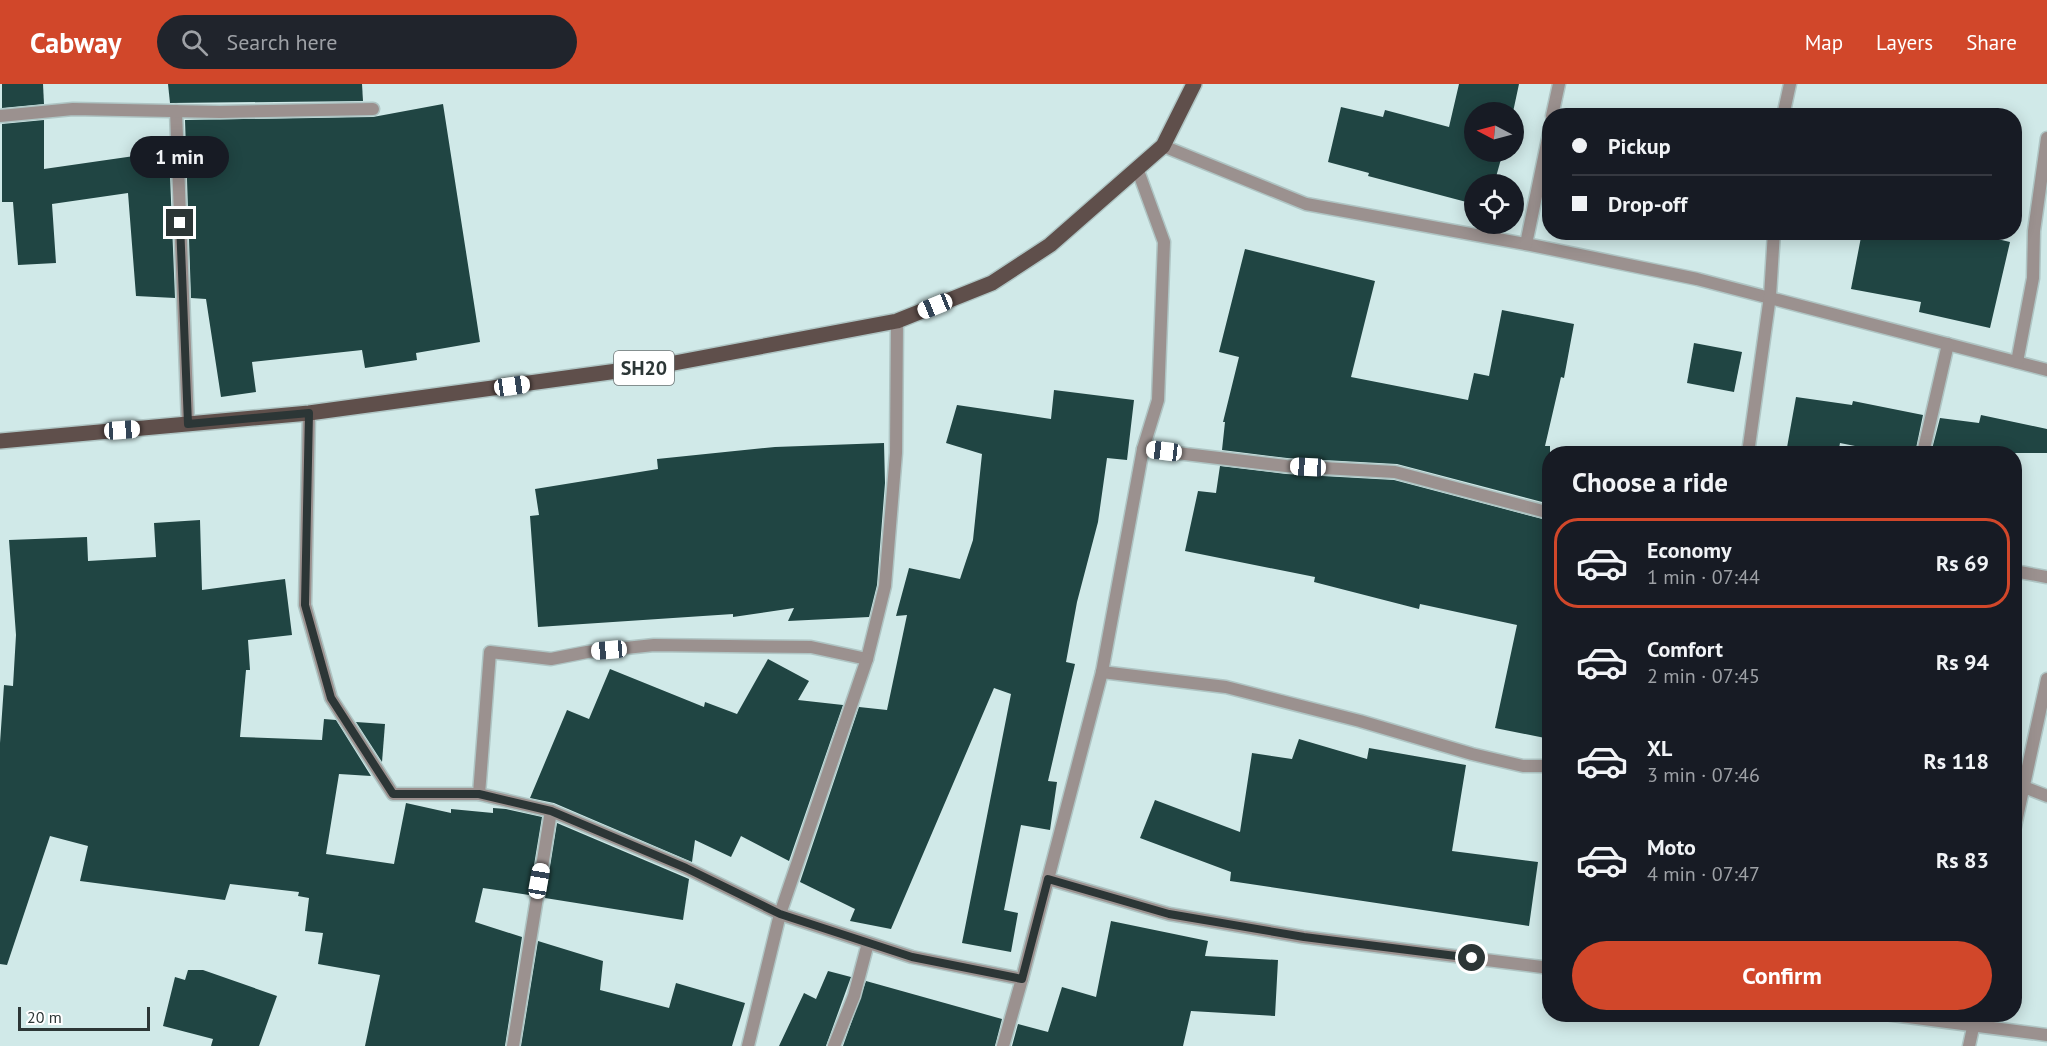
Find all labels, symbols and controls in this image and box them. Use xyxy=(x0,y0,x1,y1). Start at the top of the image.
search box xyxy=(157,15,577,69)
text: Cabway xyxy=(30,24,121,61)
icon: search xyxy=(178,26,211,59)
text: Search here xyxy=(226,28,337,56)
text: Map xyxy=(1805,29,1843,56)
text: Layers xyxy=(1876,29,1933,56)
text: Share xyxy=(1966,29,2017,56)
north arrow xyxy=(1464,102,1524,162)
map controls xyxy=(1464,102,1524,234)
text: Pickup xyxy=(1608,132,1671,160)
callout: 1 min xyxy=(130,136,230,178)
text: 1 min xyxy=(155,144,204,170)
button: locate xyxy=(1464,174,1524,234)
text: Drop-off xyxy=(1608,190,1687,218)
route end xyxy=(166,209,193,236)
car xyxy=(915,291,955,321)
road number: SH20 xyxy=(614,351,674,385)
car xyxy=(493,375,531,397)
car xyxy=(103,420,141,440)
car xyxy=(1145,440,1183,462)
car xyxy=(1290,457,1326,477)
text: Choose a ride xyxy=(1572,465,1728,499)
icon: car xyxy=(1575,536,1629,590)
text: Economy xyxy=(1647,536,1731,564)
text: Rs 69 xyxy=(1936,549,1989,577)
text: 1 min · 07:44 xyxy=(1647,564,1760,590)
icon: car xyxy=(1575,635,1629,689)
text: Comfort xyxy=(1647,635,1723,663)
car xyxy=(590,639,628,661)
text: Rs 94 xyxy=(1936,648,1989,676)
text: 2 min · 07:45 xyxy=(1647,663,1760,689)
icon: car xyxy=(1575,734,1629,788)
text: XL xyxy=(1647,734,1672,762)
text: Rs 118 xyxy=(1923,747,1989,775)
text: 3 min · 07:46 xyxy=(1647,762,1760,788)
icon: car xyxy=(1575,833,1629,887)
text: Moto xyxy=(1647,833,1696,861)
text: Rs 83 xyxy=(1936,846,1989,874)
text: 4 min · 07:47 xyxy=(1647,861,1760,887)
car xyxy=(527,862,551,900)
button: Confirm xyxy=(1572,941,1992,1010)
route start xyxy=(1458,944,1485,971)
scale bar xyxy=(18,1004,150,1032)
text: 20 m xyxy=(27,1007,62,1027)

